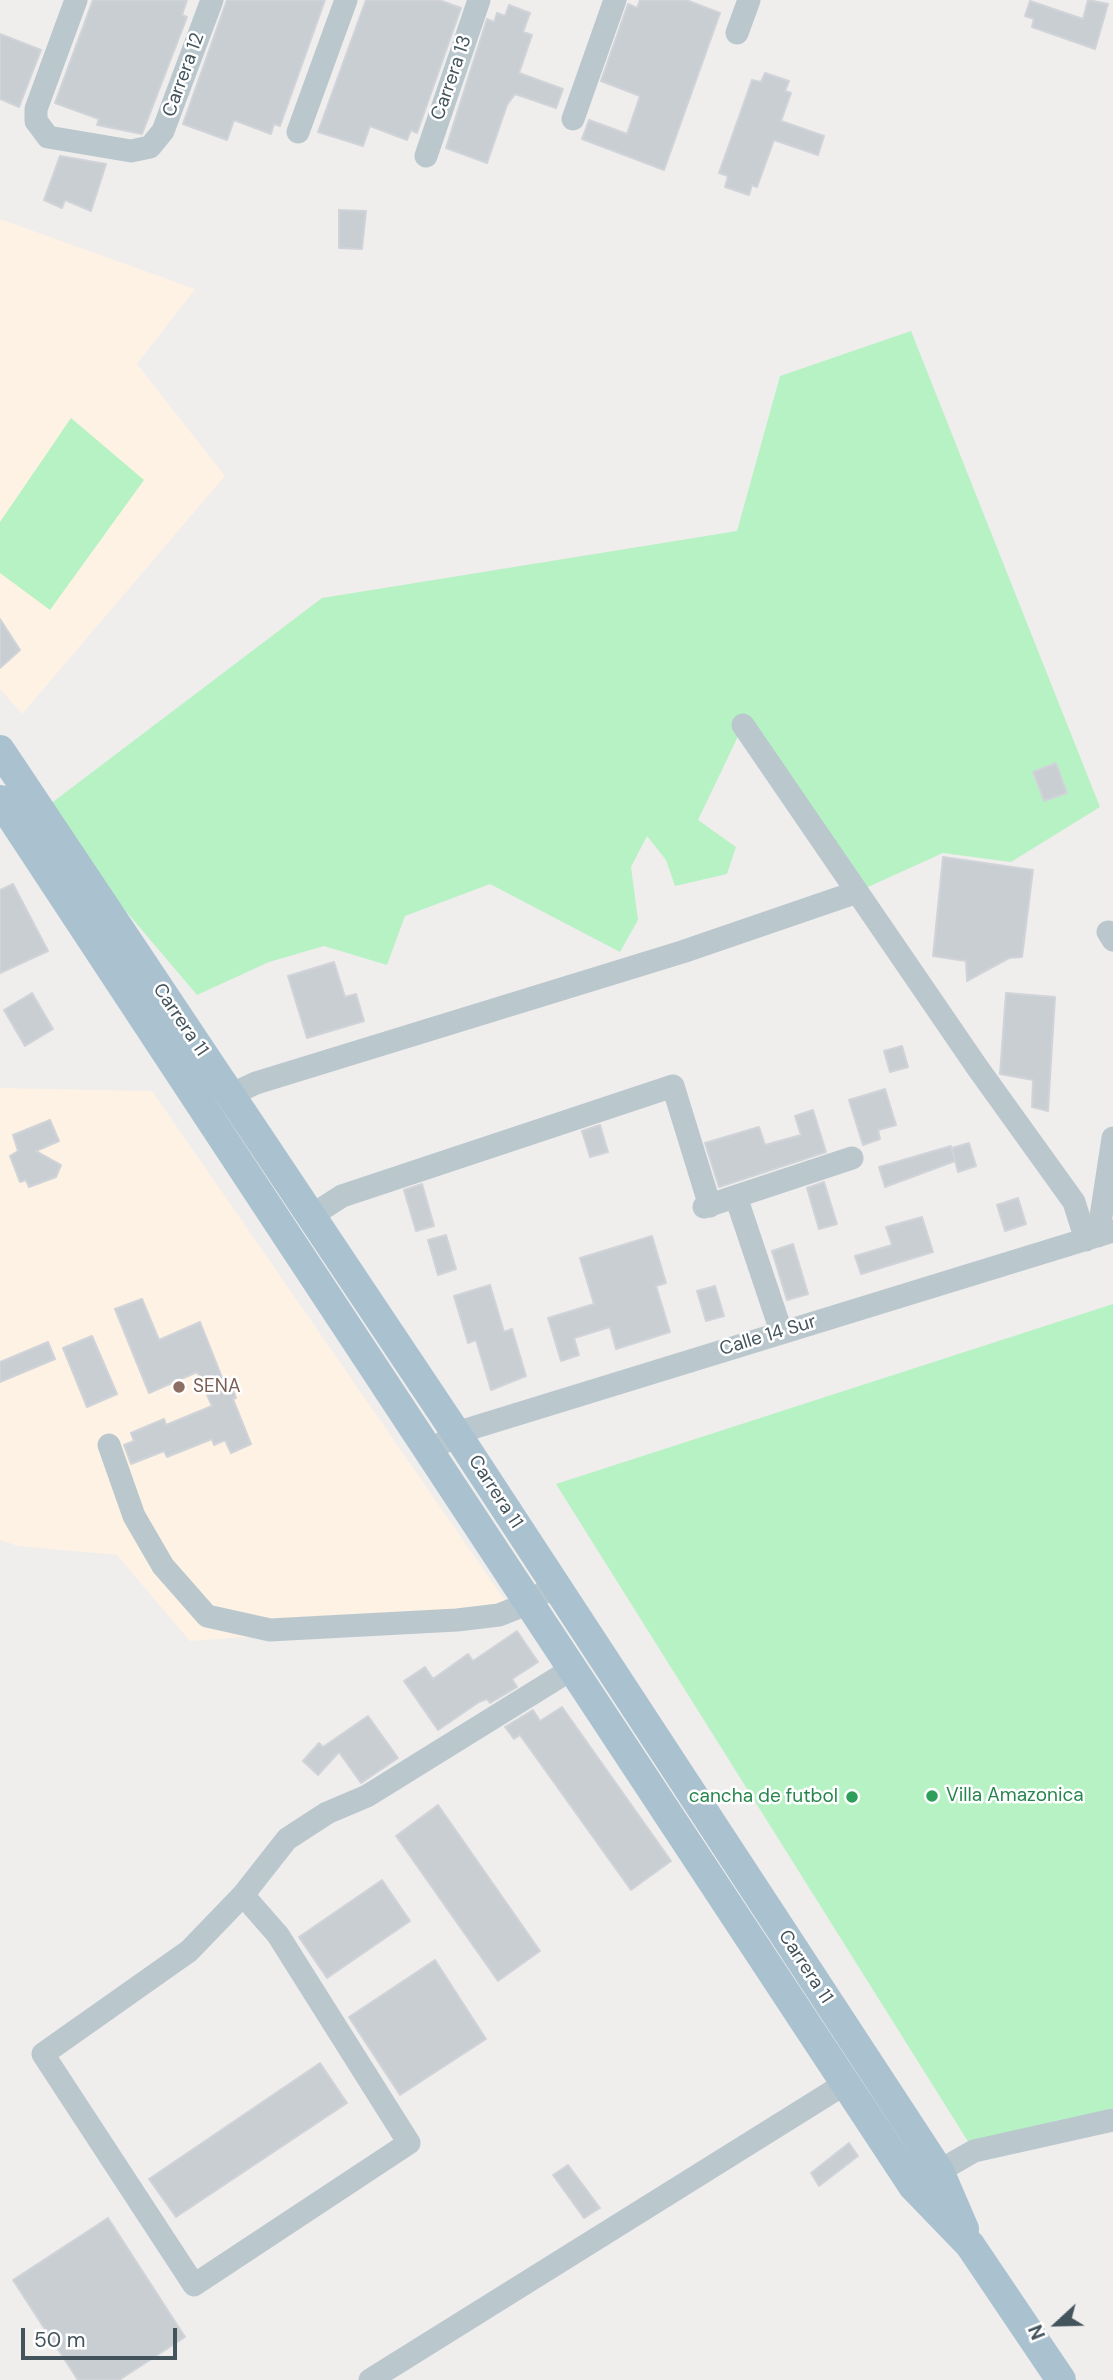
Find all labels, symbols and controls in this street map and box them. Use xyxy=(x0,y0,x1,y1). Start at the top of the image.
street label: Carrera 12 xyxy=(158,30,210,120)
street label: Carrera 13 xyxy=(427,33,477,123)
street label: Carrera 11 xyxy=(147,979,213,1061)
street label: Calle 14 Sur xyxy=(717,1311,819,1361)
place label: SENA xyxy=(193,1376,240,1398)
marker: SENA xyxy=(171,1379,187,1395)
street label: Carrera 11 xyxy=(463,1451,527,1533)
place label: Villa Amazonica xyxy=(946,1785,1084,1807)
place label: cancha de futbol xyxy=(689,1786,838,1808)
marker: Villa Amazonica xyxy=(924,1788,940,1804)
marker: cancha de futbol xyxy=(844,1789,860,1805)
street label: Carrera 11 xyxy=(773,1926,837,2008)
north arrow xyxy=(1022,2289,1092,2359)
scale bar xyxy=(24,2314,180,2358)
text: N xyxy=(1023,2321,1051,2343)
text: 50 m xyxy=(34,2326,85,2354)

